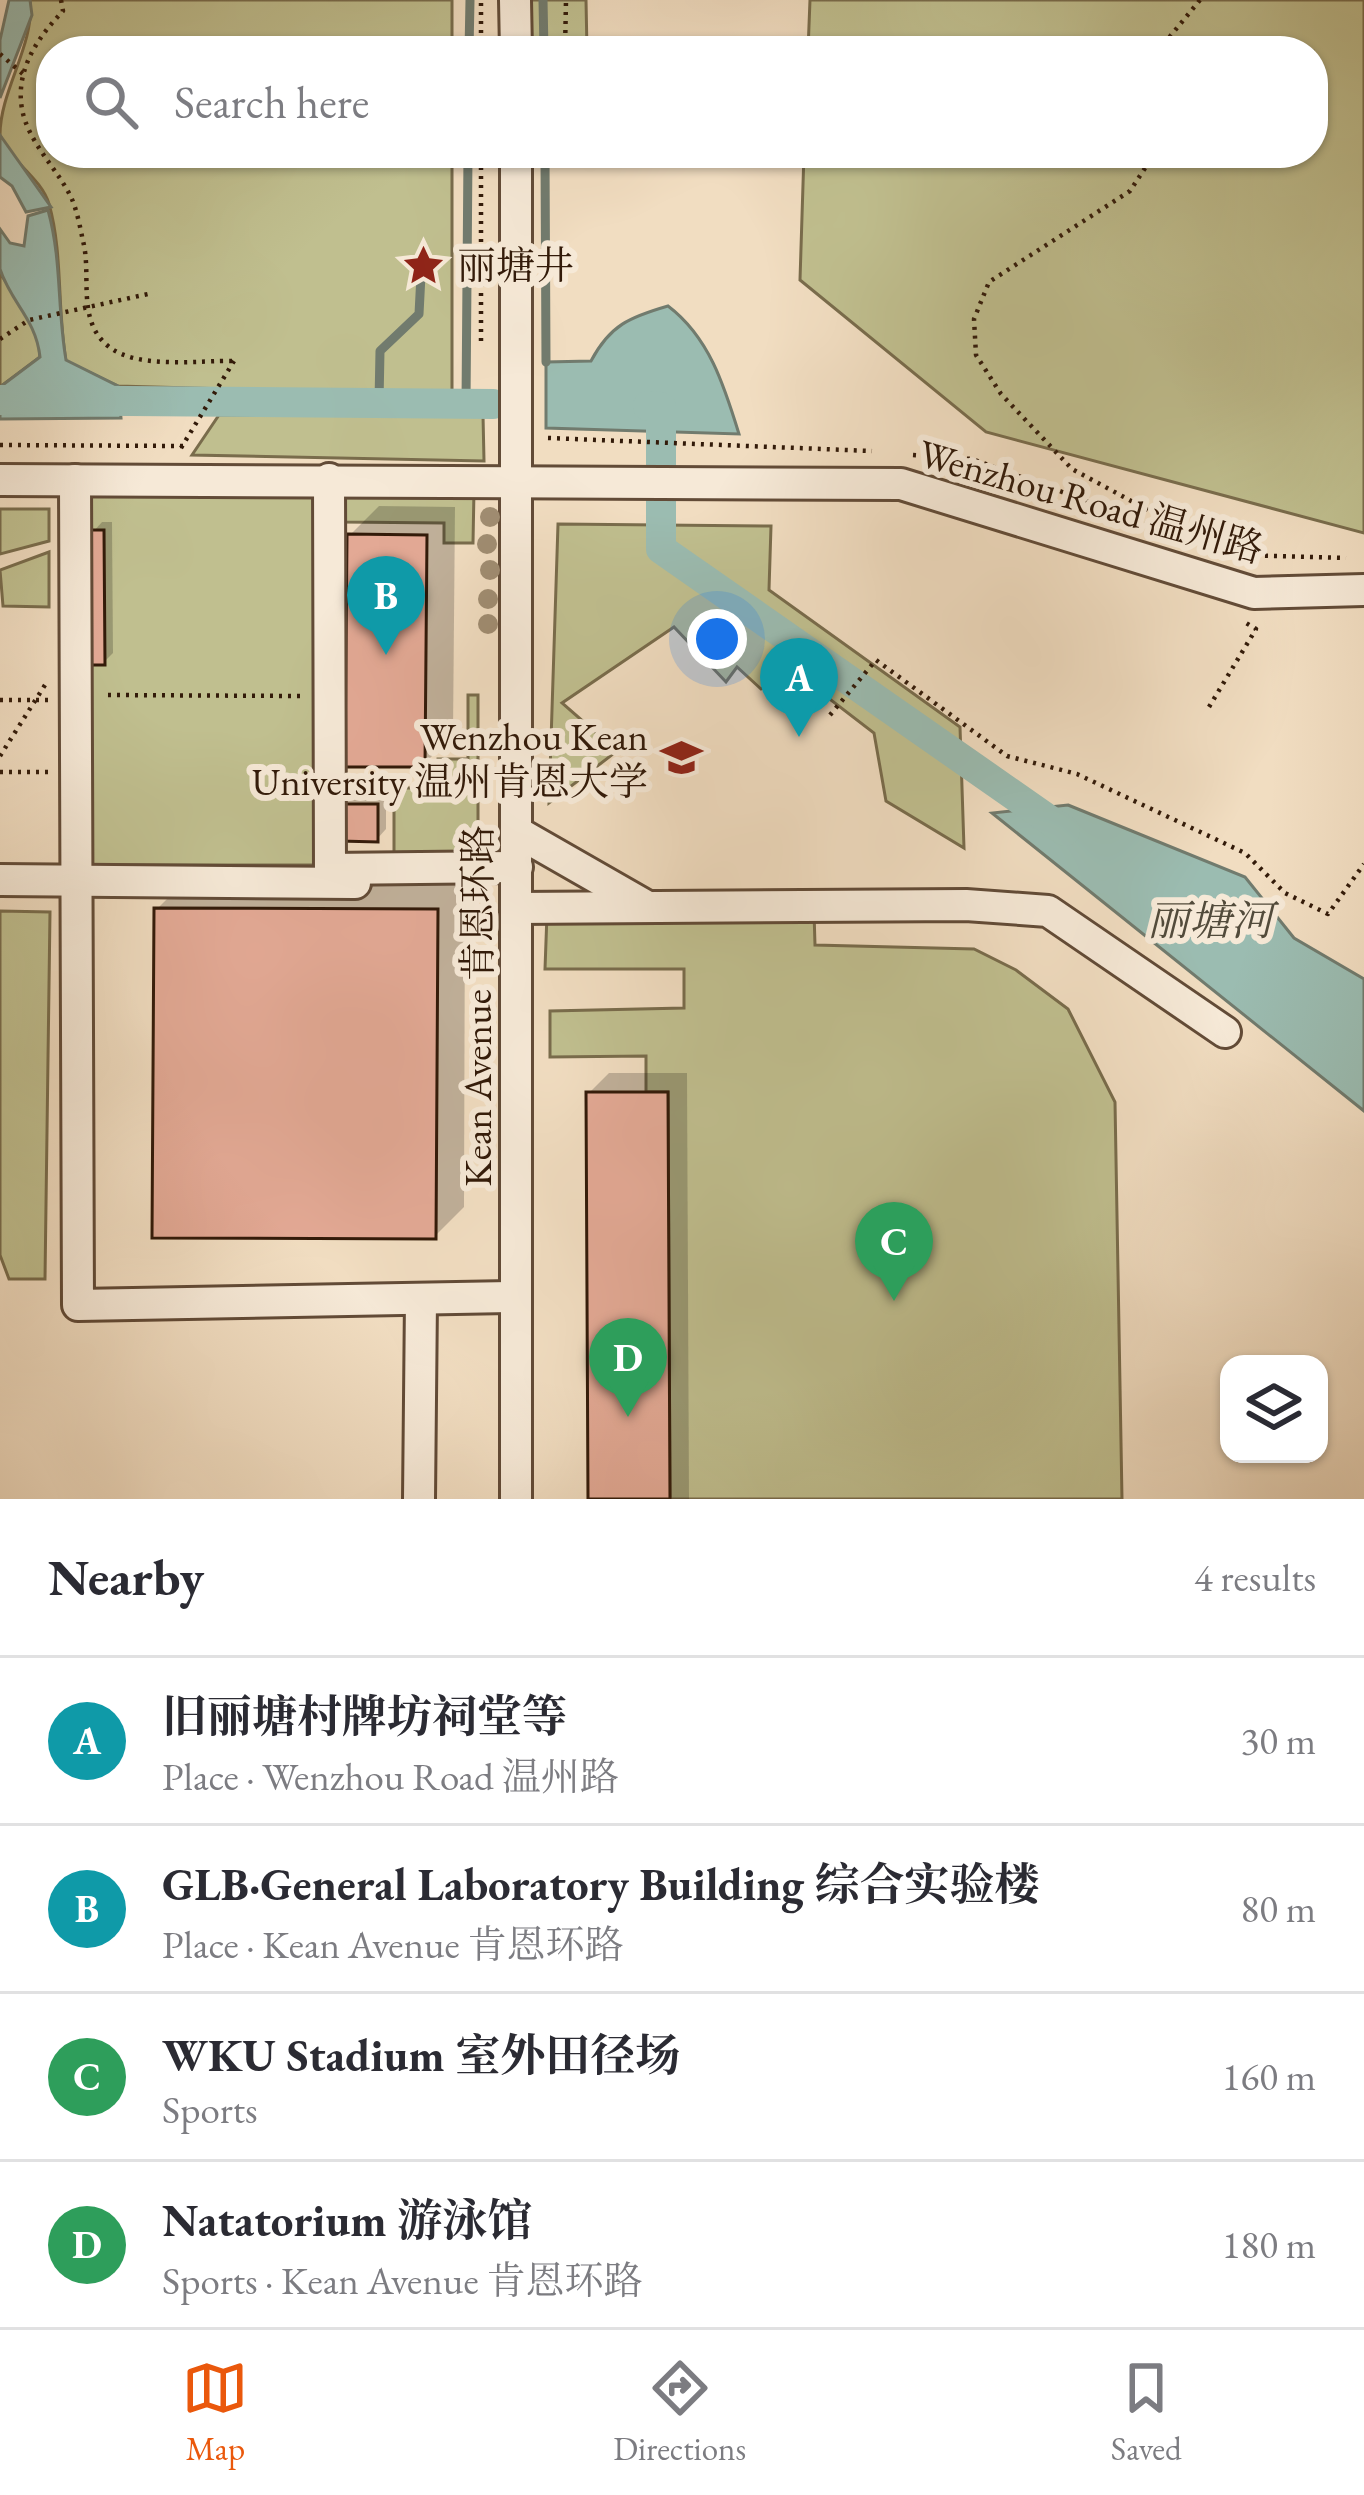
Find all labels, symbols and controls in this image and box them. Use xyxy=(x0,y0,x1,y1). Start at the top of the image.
search box xyxy=(36,36,1328,168)
icon: search xyxy=(78,69,144,135)
text: Search here xyxy=(174,73,369,131)
place label: 丽塘井 xyxy=(457,240,574,291)
place icon: 丽塘井 xyxy=(400,242,446,288)
street label: Wenzhou Road 温州路 xyxy=(913,427,1269,575)
pin: B xyxy=(347,556,425,655)
your location xyxy=(687,609,747,669)
pin: A xyxy=(760,638,838,737)
place label: Wenzhou Kean University 温州肯恩大学 xyxy=(251,711,648,807)
school or university icon: Wenzhou Kean University 温州肯恩大学 xyxy=(659,735,705,781)
street label: Kean Avenue 肯恩环路 xyxy=(452,825,503,1187)
water label: 丽塘河 xyxy=(1147,893,1280,948)
pin: C xyxy=(855,1202,933,1301)
pin: D xyxy=(589,1318,667,1417)
map controls xyxy=(1220,1355,1328,1463)
button: layers xyxy=(1220,1355,1328,1463)
text: Nearby xyxy=(48,1544,204,1610)
text: 4 results xyxy=(1194,1552,1316,1603)
text: 旧丽塘村牌坊祠堂等 xyxy=(162,1687,567,1745)
text: A xyxy=(73,1715,101,1766)
text: 30 m xyxy=(1240,1715,1316,1766)
text: Place · Wenzhou Road 温州路 xyxy=(162,1751,619,1802)
text: GLB·General Laboratory Building 综合实验楼 xyxy=(162,1855,1040,1913)
text: B xyxy=(75,1883,99,1934)
text: 80 m xyxy=(1240,1883,1316,1934)
text: Place · Kean Avenue 肯恩环路 xyxy=(162,1919,624,1970)
text: WKU Stadium 室外田径场 xyxy=(162,2026,680,2084)
text: C xyxy=(73,2051,101,2102)
text: 160 m xyxy=(1222,2051,1316,2102)
text: Sports xyxy=(162,2084,258,2135)
text: Natatorium 游泳馆 xyxy=(162,2191,532,2249)
text: D xyxy=(72,2219,102,2270)
text: 180 m xyxy=(1222,2219,1316,2270)
text: Sports · Kean Avenue 肯恩环路 xyxy=(162,2255,642,2306)
tab: Map xyxy=(182,2355,248,2470)
tab: Directions xyxy=(613,2355,746,2470)
tab: Saved xyxy=(1111,2355,1182,2470)

